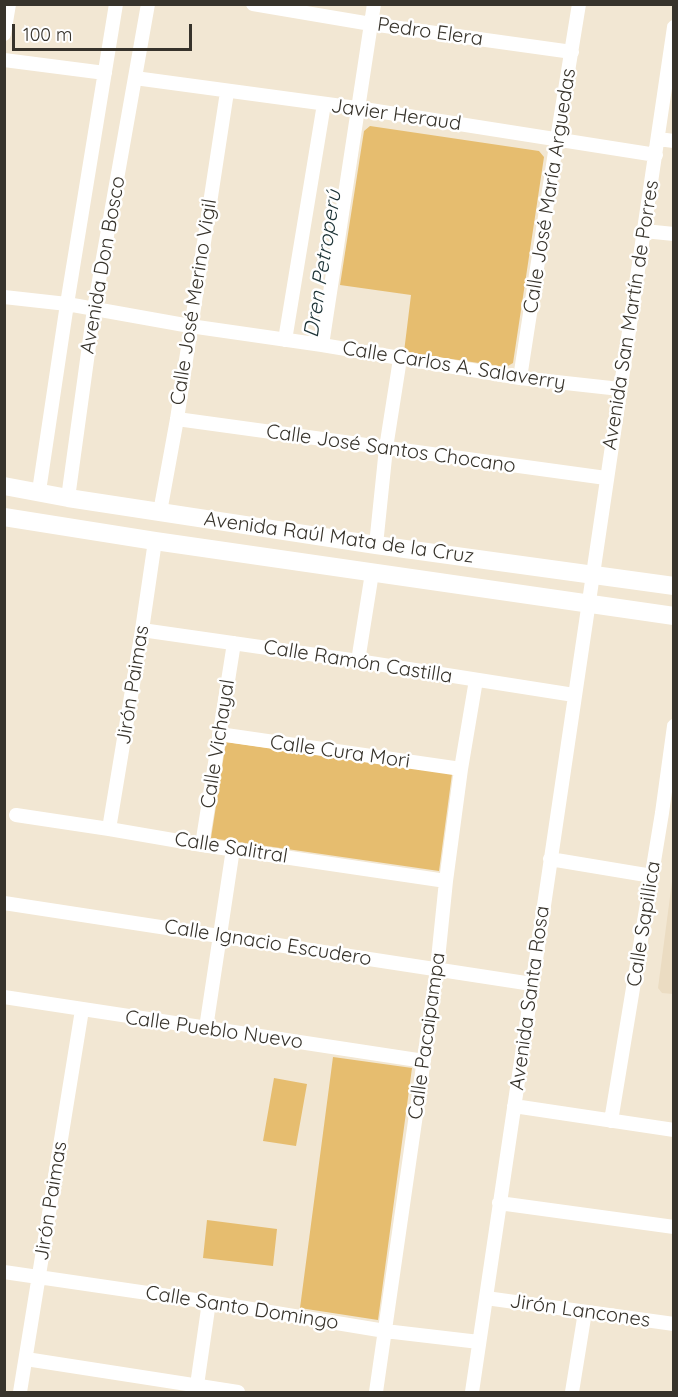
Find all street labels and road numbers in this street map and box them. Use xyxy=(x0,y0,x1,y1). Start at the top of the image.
street label: Pedro Elera xyxy=(376,13,484,51)
street label: Calle José María Arguedas xyxy=(519,67,581,315)
street label: Javier Heraud xyxy=(329,94,463,136)
street label: Avenida Don Bosco xyxy=(76,174,130,356)
street label: Avenida San Martín de Porres xyxy=(598,178,664,452)
street label: Calle José Merino Vigil xyxy=(166,197,222,407)
street label: Calle Carlos A. Salaverry xyxy=(341,337,567,395)
street label: Calle José Santos Chocano xyxy=(265,420,517,478)
street label: Avenida Raúl Mata de la Cruz xyxy=(202,507,476,569)
street label: Jirón Paimas xyxy=(112,624,154,746)
street label: Calle Ramón Castilla xyxy=(262,635,454,689)
street label: Calle Vichayal xyxy=(196,678,240,810)
street label: Calle Cura Mori xyxy=(269,730,411,774)
street label: Calle Salitral xyxy=(173,827,289,869)
street label: Calle Sapillica xyxy=(622,860,666,988)
street label: Avenida Santa Rosa xyxy=(505,904,555,1092)
street label: Calle Ignacio Escudero xyxy=(163,915,373,971)
street label: Calle Pacaipampa xyxy=(403,951,451,1121)
street label: Calle Pueblo Nuevo xyxy=(124,1006,304,1054)
street label: Jirón Paimas xyxy=(30,1140,72,1262)
street label: Calle Santo Domingo xyxy=(144,1281,340,1335)
street label: Jirón Lancones xyxy=(508,1289,652,1333)

